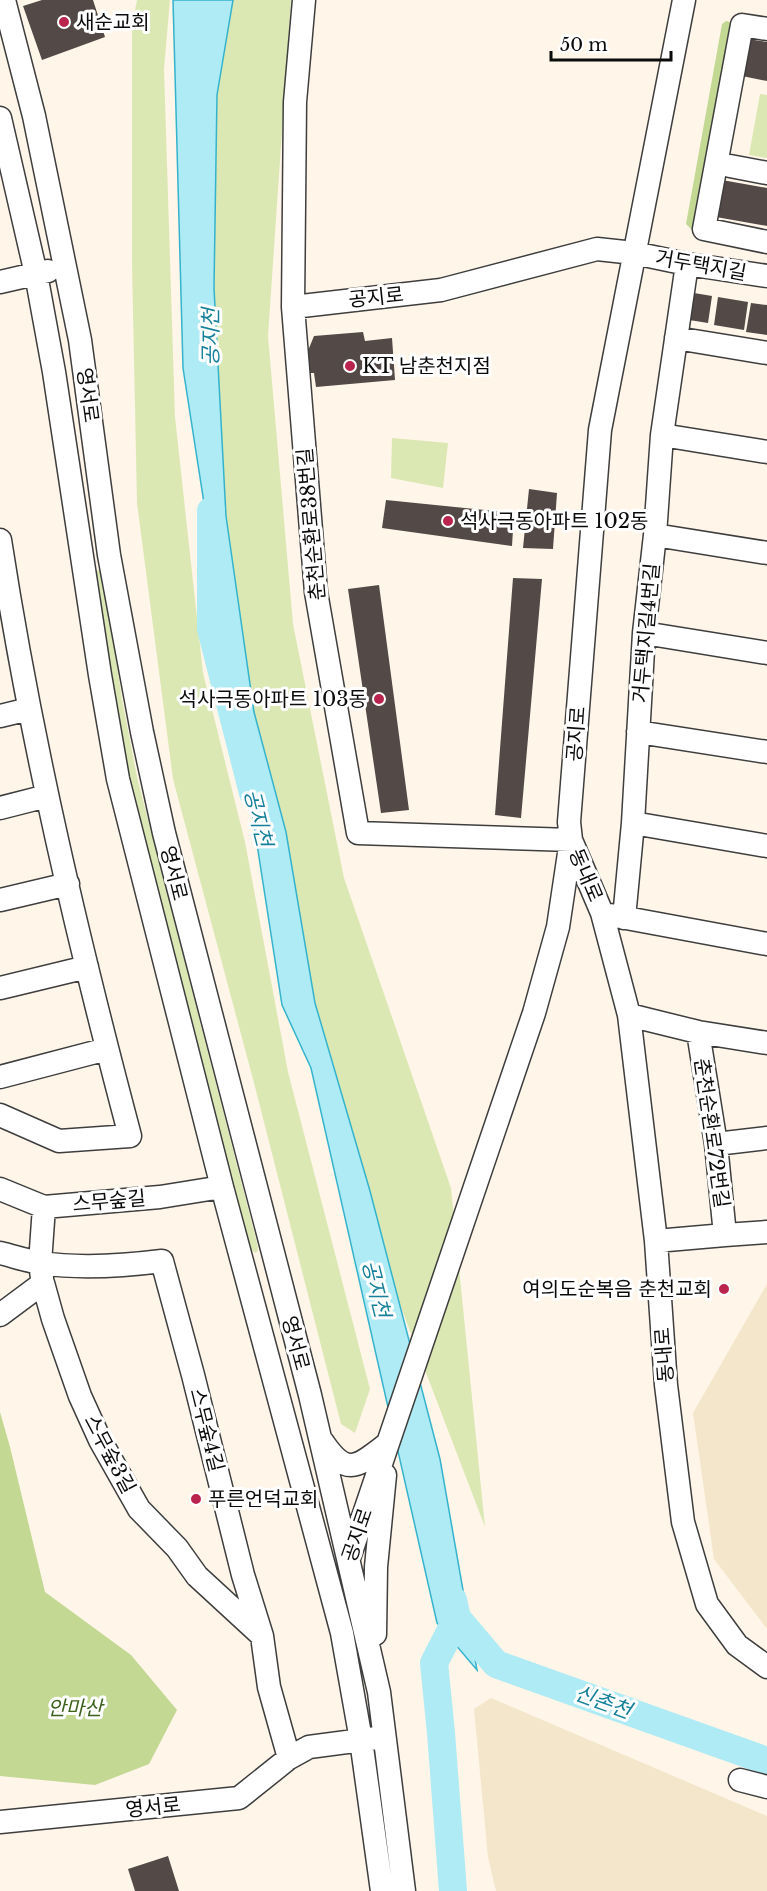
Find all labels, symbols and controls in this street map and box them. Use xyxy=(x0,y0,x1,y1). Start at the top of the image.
place label: 새순교회 xyxy=(76,10,150,34)
marker: 새순교회 xyxy=(57,15,71,29)
scale bar xyxy=(551,24,671,62)
text: 50 m xyxy=(560,34,608,56)
street label: 거두택지길 xyxy=(654,245,748,285)
street label: 공지로 xyxy=(347,282,405,312)
water label: 공지천 xyxy=(198,305,224,366)
place label: KT 남춘천지점 xyxy=(362,354,491,378)
marker: KT 남춘천지점 xyxy=(343,359,357,373)
street label: 영서로 xyxy=(72,366,104,424)
street label: 춘천순환로38번길 xyxy=(292,447,330,601)
place label: 석사극동아파트 102동 xyxy=(460,509,648,533)
marker: 석사극동아파트 102동 xyxy=(441,514,455,528)
street label: 거두택지길4번길 xyxy=(628,562,664,704)
place label: 석사극동아파트 103동 xyxy=(179,687,367,711)
marker: 석사극동아파트 103동 xyxy=(372,692,386,706)
street label: 공지로 xyxy=(562,706,590,762)
water label: 공지천 xyxy=(238,787,278,852)
street label: 영서로 xyxy=(156,843,192,903)
street label: 동내로 xyxy=(564,845,608,905)
street label: 춘천순환로72번길 xyxy=(690,1056,734,1210)
street label: 스무숲길 xyxy=(71,1186,147,1216)
water label: 공지천 xyxy=(356,1258,396,1323)
place label: 여의도순복음 춘천교회 xyxy=(522,1277,712,1301)
marker: 여의도순복음 춘천교회 xyxy=(717,1282,731,1296)
street label: 영서로 xyxy=(277,1313,315,1373)
street label: 동내로 xyxy=(650,1327,678,1383)
street label: 스무숲4길 xyxy=(185,1386,229,1474)
street label: 스무숲3길 xyxy=(79,1410,141,1498)
place label: 푸른언덕교회 xyxy=(208,1487,318,1511)
marker: 푸른언덕교회 xyxy=(189,1492,203,1506)
street label: 공지로 xyxy=(337,1505,377,1565)
water label: 신촌천 xyxy=(571,1680,637,1725)
park label: 안마산 xyxy=(47,1696,105,1720)
street label: 영서로 xyxy=(124,1792,182,1822)

